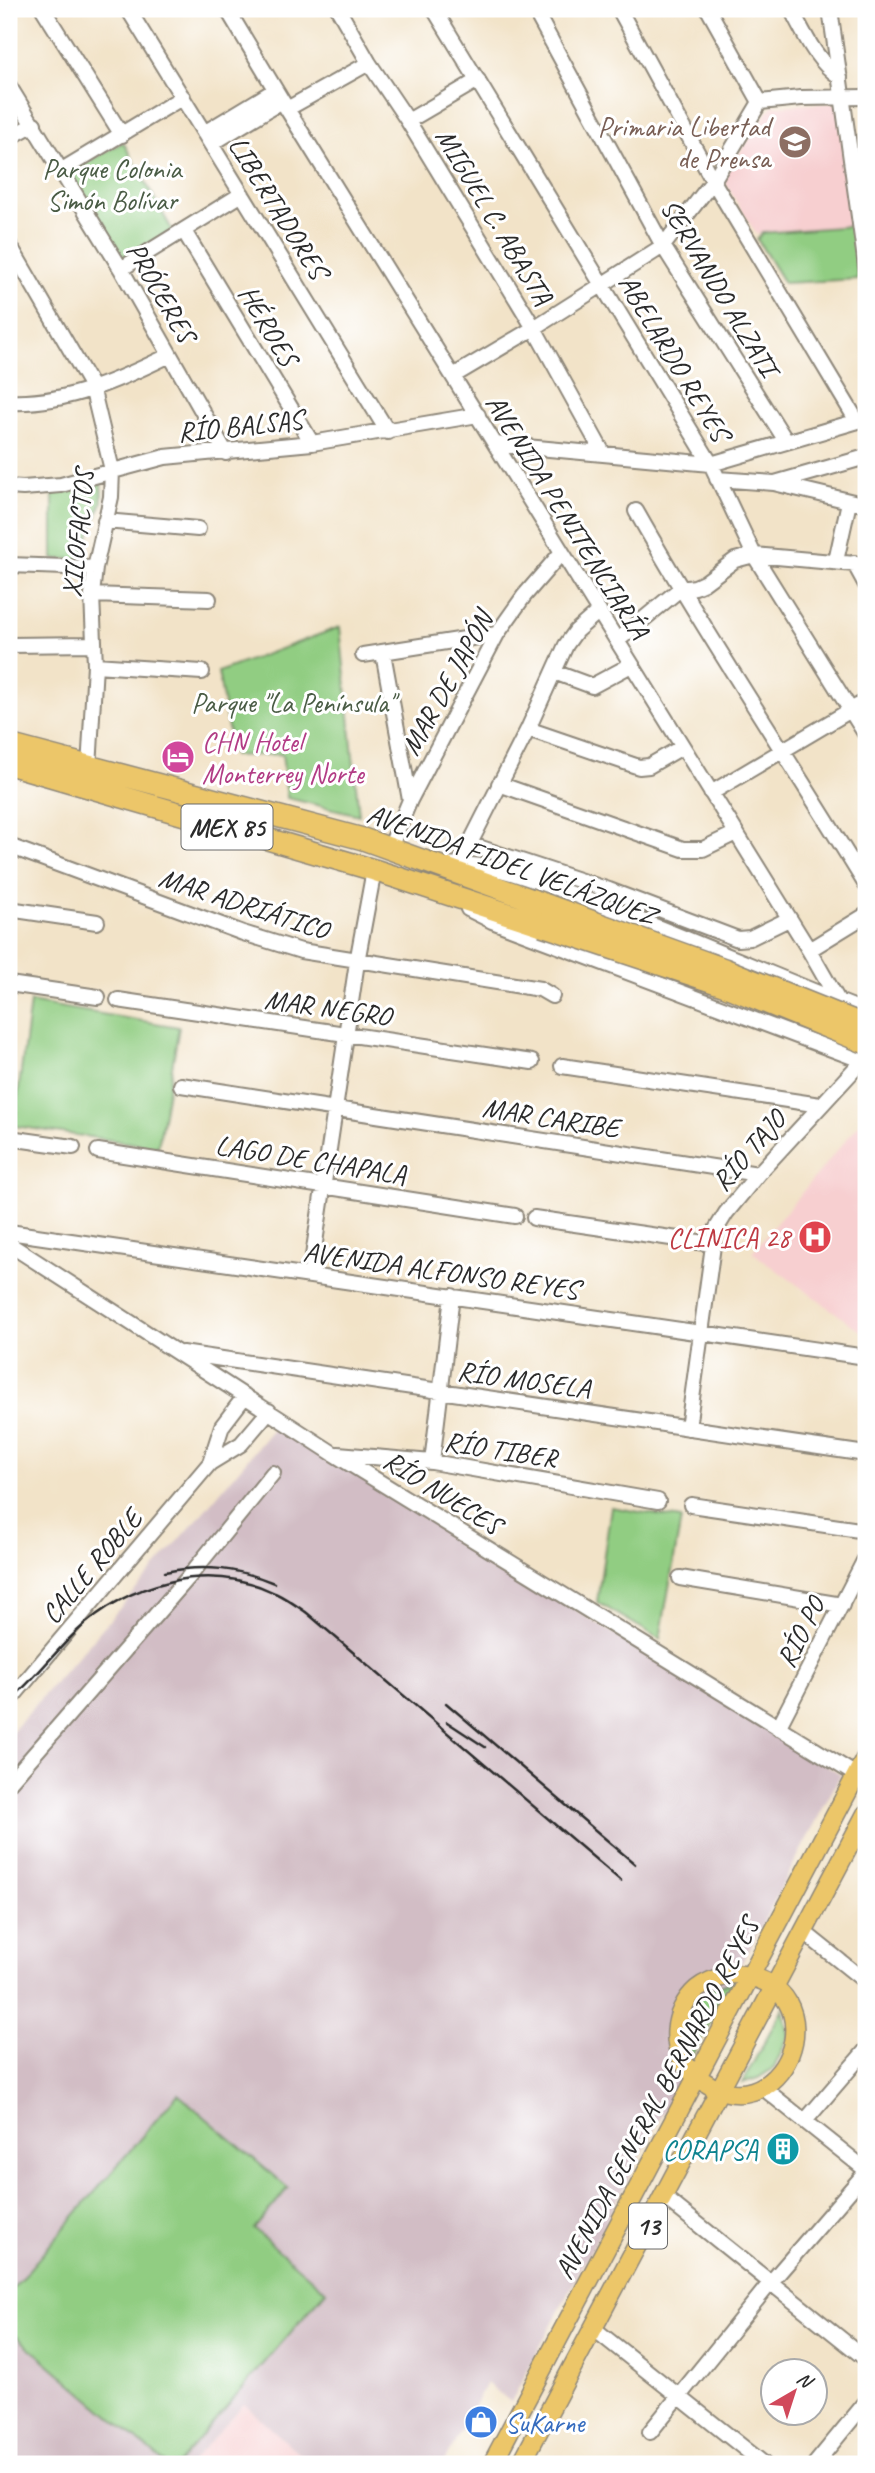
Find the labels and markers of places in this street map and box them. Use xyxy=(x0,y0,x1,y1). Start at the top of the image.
place label: Primaria Libertad de Prensa xyxy=(598,109,774,176)
school or university icon: Primaria Libertad de Prensa xyxy=(776,123,814,161)
place label: CHN Hotel Monterrey Norte xyxy=(202,724,366,791)
hotel icon: CHN Hotel Monterrey Norte xyxy=(159,738,197,776)
hospital icon: CLINICA 28 xyxy=(796,1218,834,1256)
place label: CLINICA 28 xyxy=(668,1220,792,1255)
building icon: CORAPSA xyxy=(764,2130,802,2168)
place label: CORAPSA xyxy=(663,2132,759,2167)
shop icon: SuKarne xyxy=(462,2403,500,2441)
place label: SuKarne xyxy=(505,2405,586,2440)

